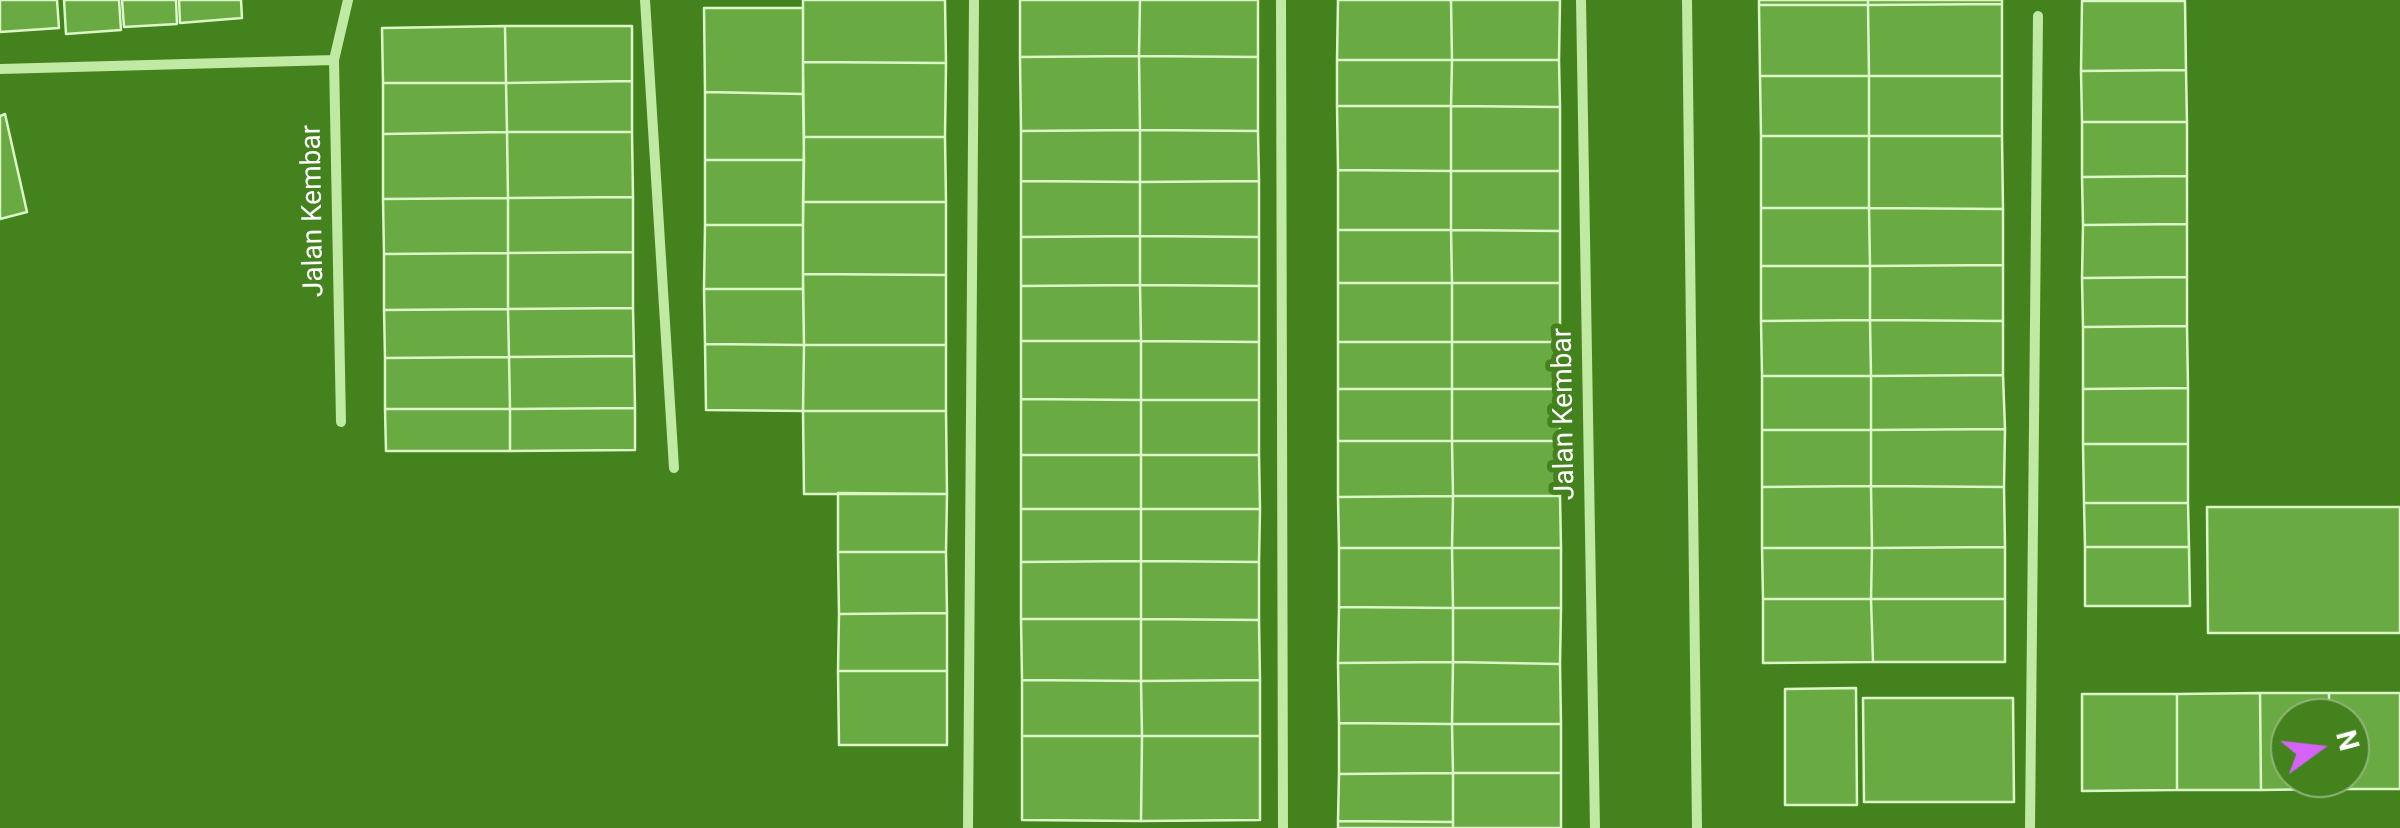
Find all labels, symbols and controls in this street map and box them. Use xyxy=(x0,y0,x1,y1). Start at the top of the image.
street label: Jalan Kembar xyxy=(296,125,332,297)
street label: Jalan Kembar xyxy=(1547,328,1583,500)
north arrow xyxy=(2270,698,2370,798)
text: N xyxy=(2329,727,2366,754)

